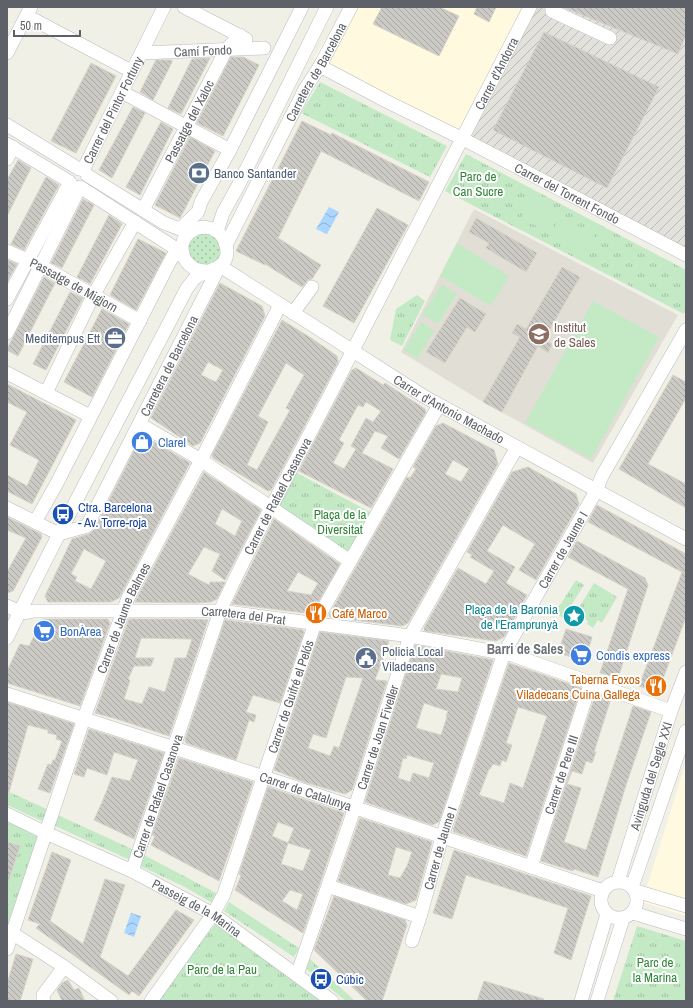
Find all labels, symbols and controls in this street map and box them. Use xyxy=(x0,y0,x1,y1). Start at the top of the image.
scale bar xyxy=(14,12,80,38)
text: 50 m xyxy=(20,18,42,34)
street label: Carretera de Barcelona xyxy=(282,20,350,125)
street label: Carrer d'Andorra xyxy=(471,34,522,113)
street label: Camí Fondo xyxy=(174,41,232,61)
street label: Carrer del Pintor Fortuny xyxy=(79,53,147,167)
street label: Passatge del Xaloc xyxy=(161,77,218,166)
street label: Carrer del Torrent Fondo xyxy=(511,159,622,228)
bank icon: Banco Santander xyxy=(186,160,212,186)
place label: Banco Santander xyxy=(214,165,297,182)
park label: Parc de Can Sucre xyxy=(453,168,503,200)
street label: Passatge de Migjorn xyxy=(27,254,121,316)
street label: Carretera de Barcelona xyxy=(136,313,202,419)
place label: Institut de Sales xyxy=(554,319,595,351)
school or university icon: Institut de Sales xyxy=(526,321,552,347)
office icon: Meditempus Ett xyxy=(102,325,128,351)
place label: Meditempus Ett xyxy=(25,330,100,347)
street label: Carrer d'Antonio Machado xyxy=(390,371,507,448)
shop icon: Clarel xyxy=(129,429,155,455)
place label: Clarel xyxy=(158,434,186,451)
street label: Carrer de Rafael Casanova xyxy=(240,435,315,558)
place label: Ctra. Barcelona - Av. Torre-roja xyxy=(78,499,152,531)
bus stop icon: Ctra. Barcelona - Av. Torre-roja xyxy=(50,501,76,527)
park label: Plaça de la Diversitat xyxy=(314,506,366,538)
street label: Carrer de Jaume I xyxy=(534,509,592,592)
street label: Carrer de Jaume Balmes xyxy=(93,560,154,676)
restaurant icon: Café Marco xyxy=(303,600,329,626)
place label: Plaça de la Baronia de l'Eramprunyà xyxy=(465,601,558,633)
street label: Carretera del Prat xyxy=(201,603,287,629)
place icon: Plaça de la Baronia de l'Eramprunyà xyxy=(561,603,587,629)
place label: Café Marco xyxy=(332,605,387,622)
supermarket icon: BonÀrea xyxy=(31,618,57,644)
place label: BonÀrea xyxy=(60,623,102,640)
street label: Carrer de Guifré el Pelós xyxy=(264,638,318,756)
district label: Barri de Sales xyxy=(487,640,563,658)
supermarket icon: Condis express xyxy=(568,642,594,668)
place label: Policia Local Viladecans xyxy=(382,643,443,675)
public building icon: Policia Local Viladecans xyxy=(353,645,379,671)
place label: Condis express xyxy=(596,647,670,664)
place label: Taberna Foxos Viladecans Cuina Gallega xyxy=(516,671,640,703)
restaurant icon: Taberna Foxos Viladecans Cuina Gallega xyxy=(643,673,669,699)
street label: Carrer de Joan Fiveller xyxy=(353,682,403,792)
street label: Avinguda del Segle XXI xyxy=(626,720,676,833)
street label: Carrer de Rafael Casanova xyxy=(129,732,187,861)
street label: Carrer de Pere III xyxy=(541,733,582,817)
street label: Carrer de Catalunya xyxy=(257,768,354,815)
street label: Carrer de Jaume I xyxy=(420,804,461,892)
street label: Passeig de la Marina xyxy=(149,875,245,941)
park label: Parc de la Marina xyxy=(633,954,677,986)
park label: Parc de la Pau xyxy=(187,961,257,978)
bus stop icon: Cúbic xyxy=(308,966,334,992)
place label: Cúbic xyxy=(336,971,364,988)

